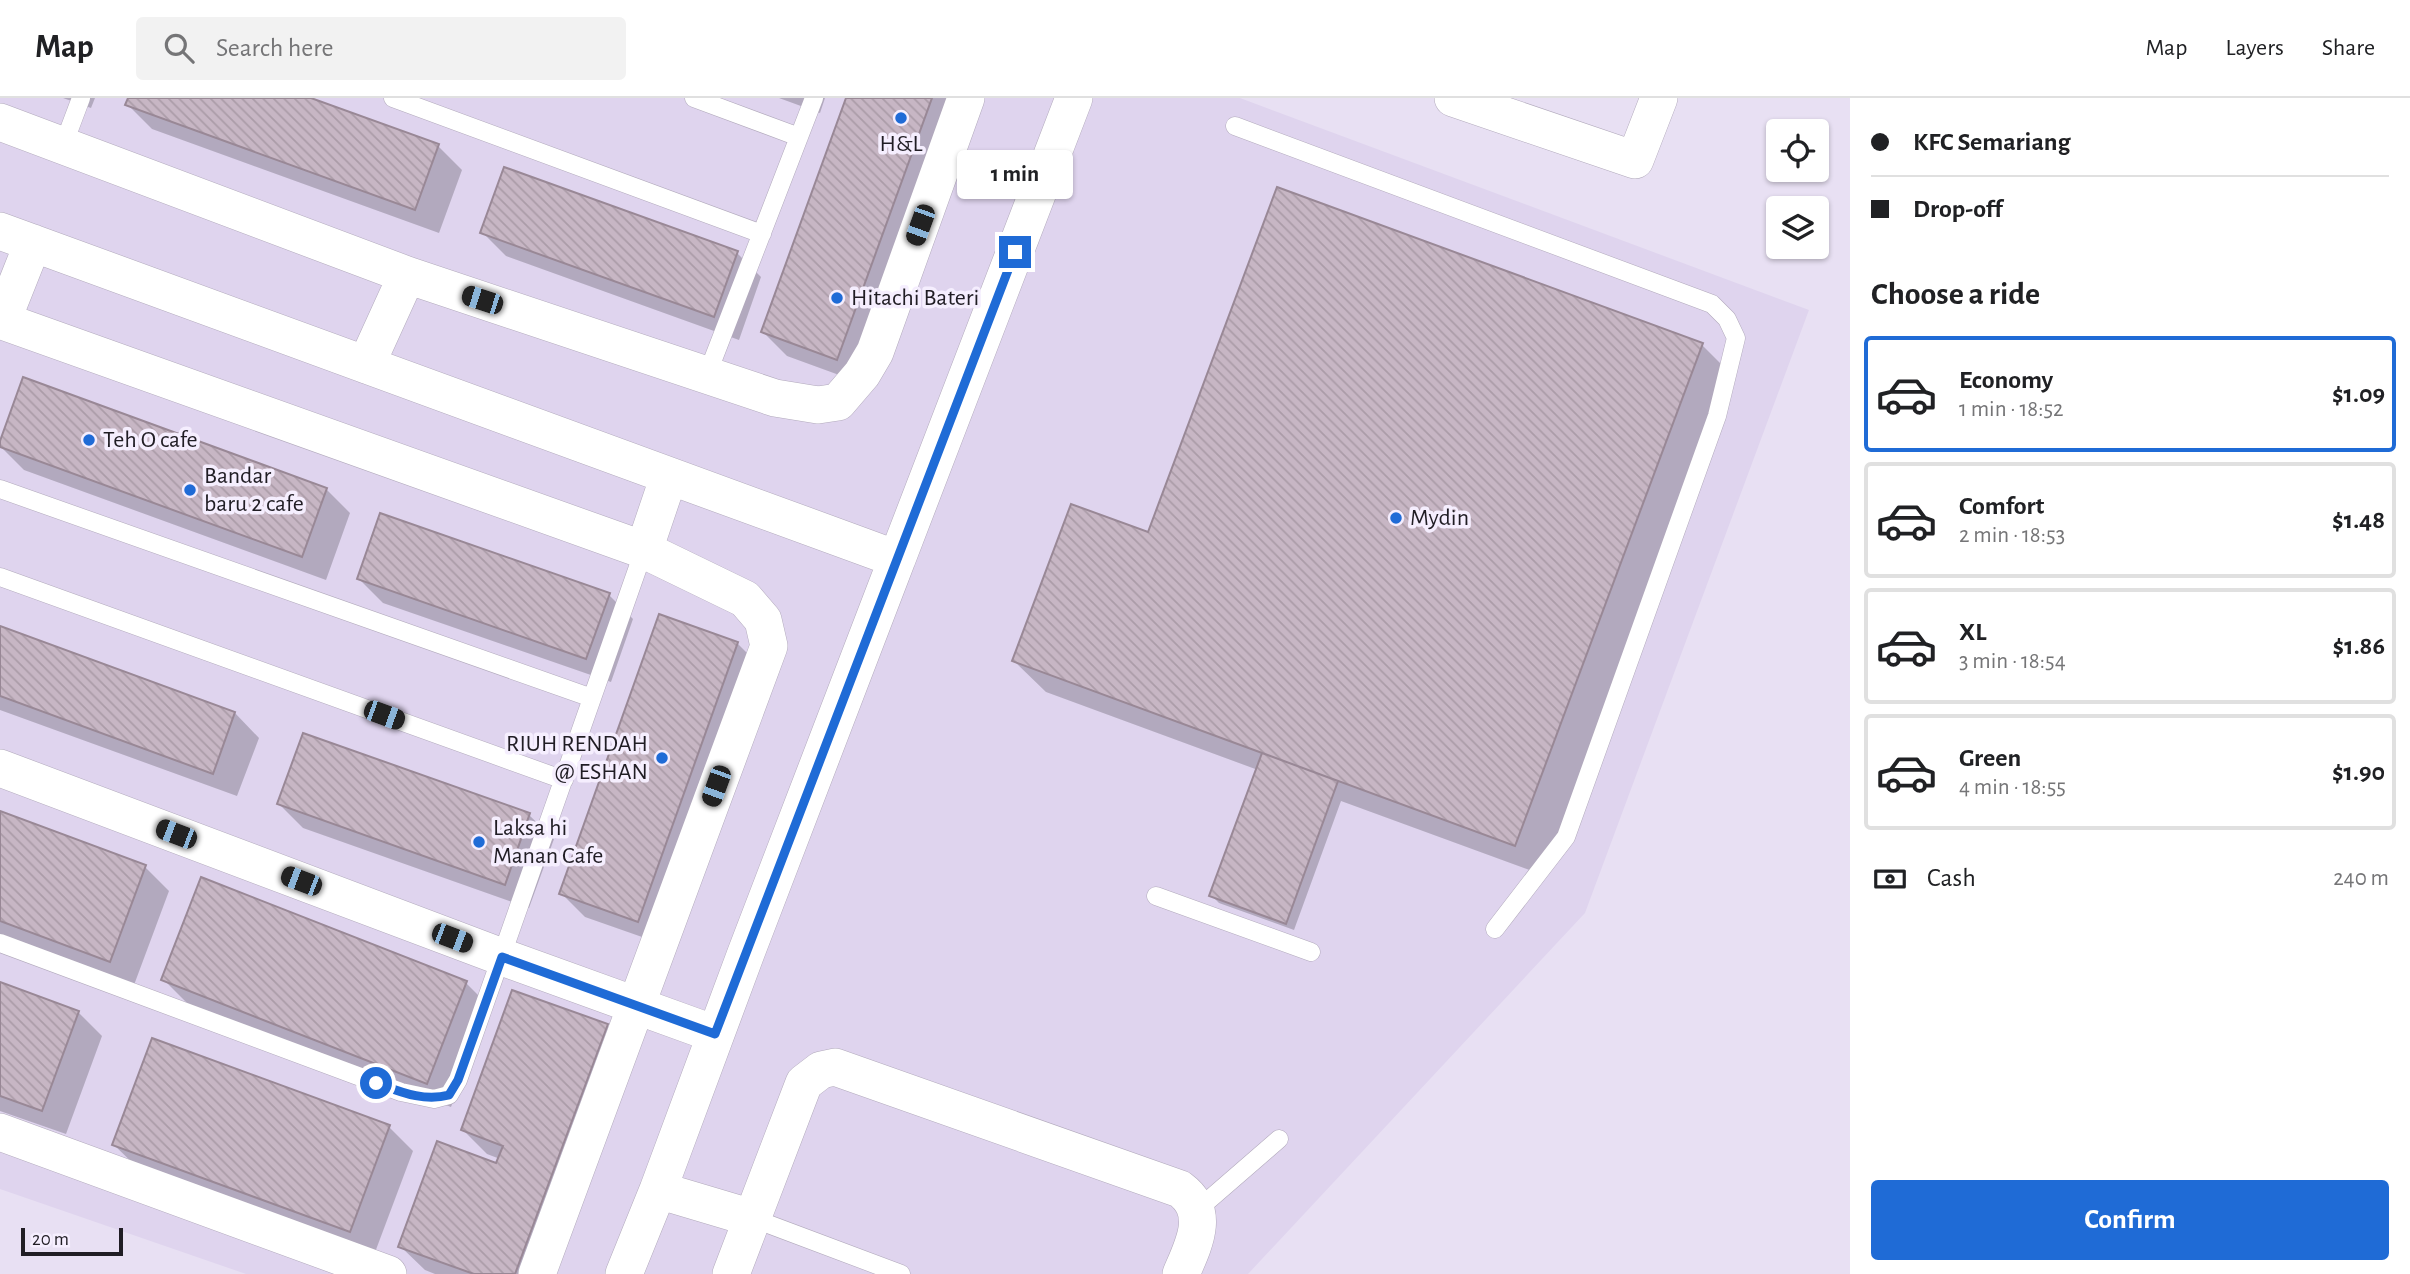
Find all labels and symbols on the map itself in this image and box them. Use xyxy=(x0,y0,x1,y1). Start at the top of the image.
marker: H&L xyxy=(893,110,909,126)
place label: H&L xyxy=(879,132,923,156)
callout: 1 min xyxy=(957,150,1073,200)
car xyxy=(903,202,938,248)
route end xyxy=(999,236,1031,268)
car xyxy=(459,284,506,316)
place label: Hitachi Bateri xyxy=(851,286,979,310)
marker: Hitachi Bateri xyxy=(829,290,845,306)
place label: Teh O cafe xyxy=(103,428,198,452)
marker: Teh O cafe xyxy=(81,432,97,448)
place label: Bandar baru 2 cafe xyxy=(204,464,304,516)
marker: Bandar baru 2 cafe xyxy=(182,482,198,498)
place label: Mydin xyxy=(1410,506,1469,530)
marker: Mydin xyxy=(1388,510,1404,526)
car xyxy=(361,698,408,732)
place label: RIUH RENDAH @ ESHAN xyxy=(506,732,648,784)
marker: RIUH RENDAH @ ESHAN xyxy=(654,750,670,766)
car xyxy=(699,763,734,809)
place label: Laksa hi Manan Cafe xyxy=(493,816,603,868)
car xyxy=(153,817,200,851)
marker: Laksa hi Manan Cafe xyxy=(471,834,487,850)
car xyxy=(278,864,325,898)
car xyxy=(429,921,476,955)
route start xyxy=(360,1067,392,1099)
scale bar xyxy=(21,1225,122,1257)

